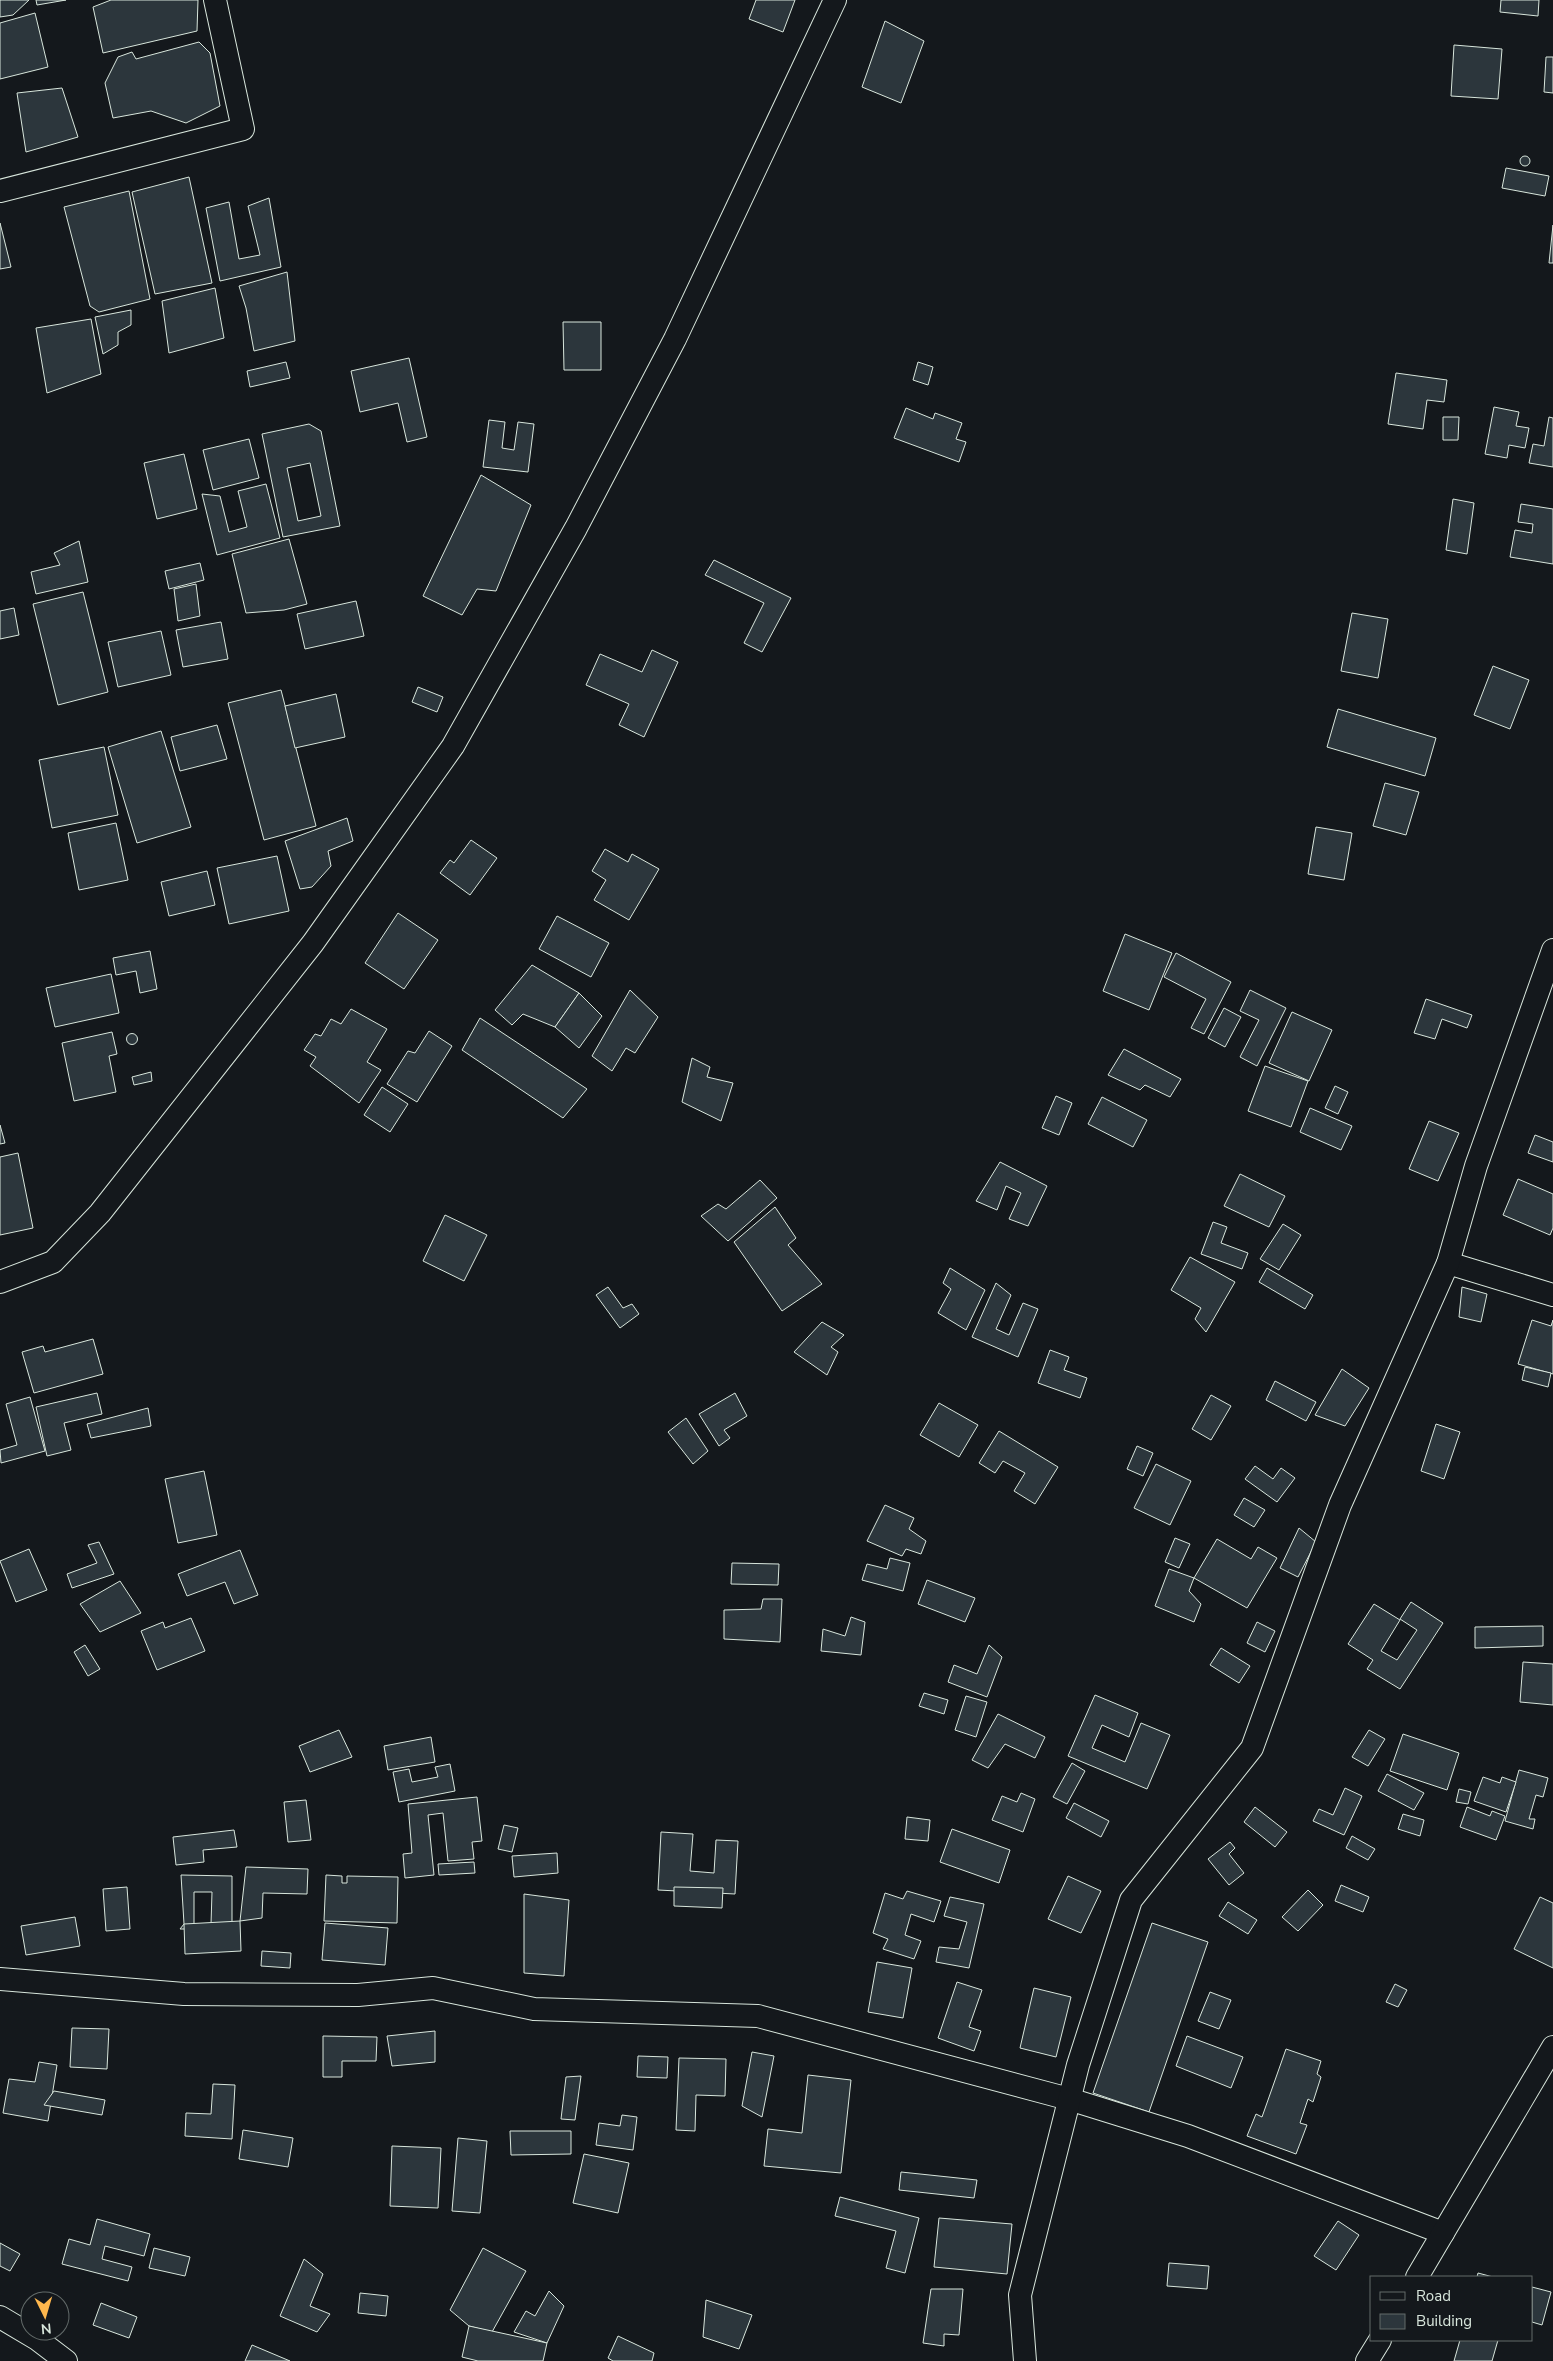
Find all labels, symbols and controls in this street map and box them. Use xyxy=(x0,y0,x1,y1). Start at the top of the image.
legend xyxy=(1370,2276,1533,2341)
text: Road xyxy=(1416,2286,1451,2306)
north arrow xyxy=(20,2291,70,2341)
text: Building xyxy=(1416,2311,1472,2331)
text: N xyxy=(40,2319,52,2338)

